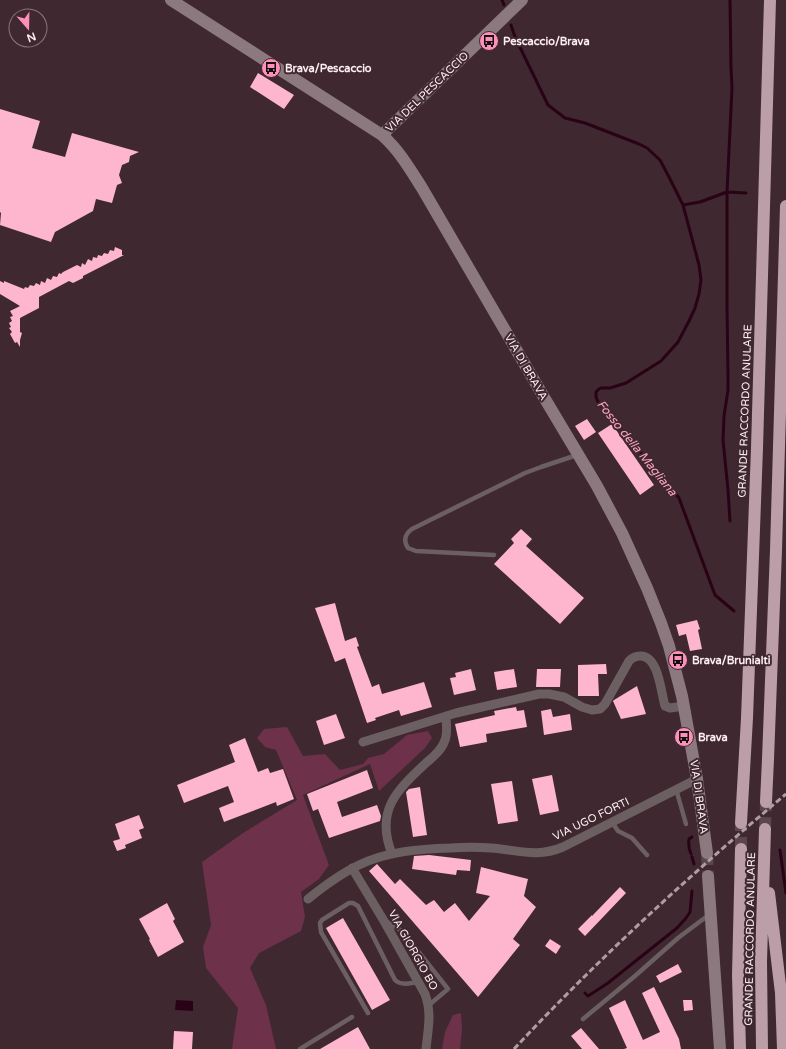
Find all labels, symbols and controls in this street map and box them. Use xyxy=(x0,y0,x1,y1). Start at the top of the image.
north arrow xyxy=(8,8,48,48)
text: N xyxy=(25,29,38,45)
bus stop icon: Pescaccio/Brava xyxy=(478,30,500,52)
place label: Pescaccio/Brava xyxy=(503,35,590,48)
street label: VIA DEL PESCACCIO xyxy=(383,49,471,135)
bus stop icon: Brava/Pescaccio xyxy=(260,57,282,79)
place label: Brava/Pescaccio xyxy=(285,62,372,75)
street label: GRANDE RACCORDO ANULARE xyxy=(735,324,755,498)
street label: VIA DI BRAVA xyxy=(502,331,550,403)
water label: Fosso della Magliana xyxy=(594,397,680,499)
bus stop icon: Brava/Brunialti xyxy=(667,649,689,671)
place label: Brava/Brunialti xyxy=(692,654,771,667)
bus stop icon: Brava xyxy=(673,726,695,748)
place label: Brava xyxy=(698,731,728,744)
street label: VIA DI BRAVA xyxy=(687,759,711,835)
street label: VIA UGO FORTI xyxy=(551,795,631,843)
street label: GRANDE RACCORDO ANULARE xyxy=(742,852,758,1026)
street label: VIA GIORGIO BO xyxy=(386,908,441,993)

